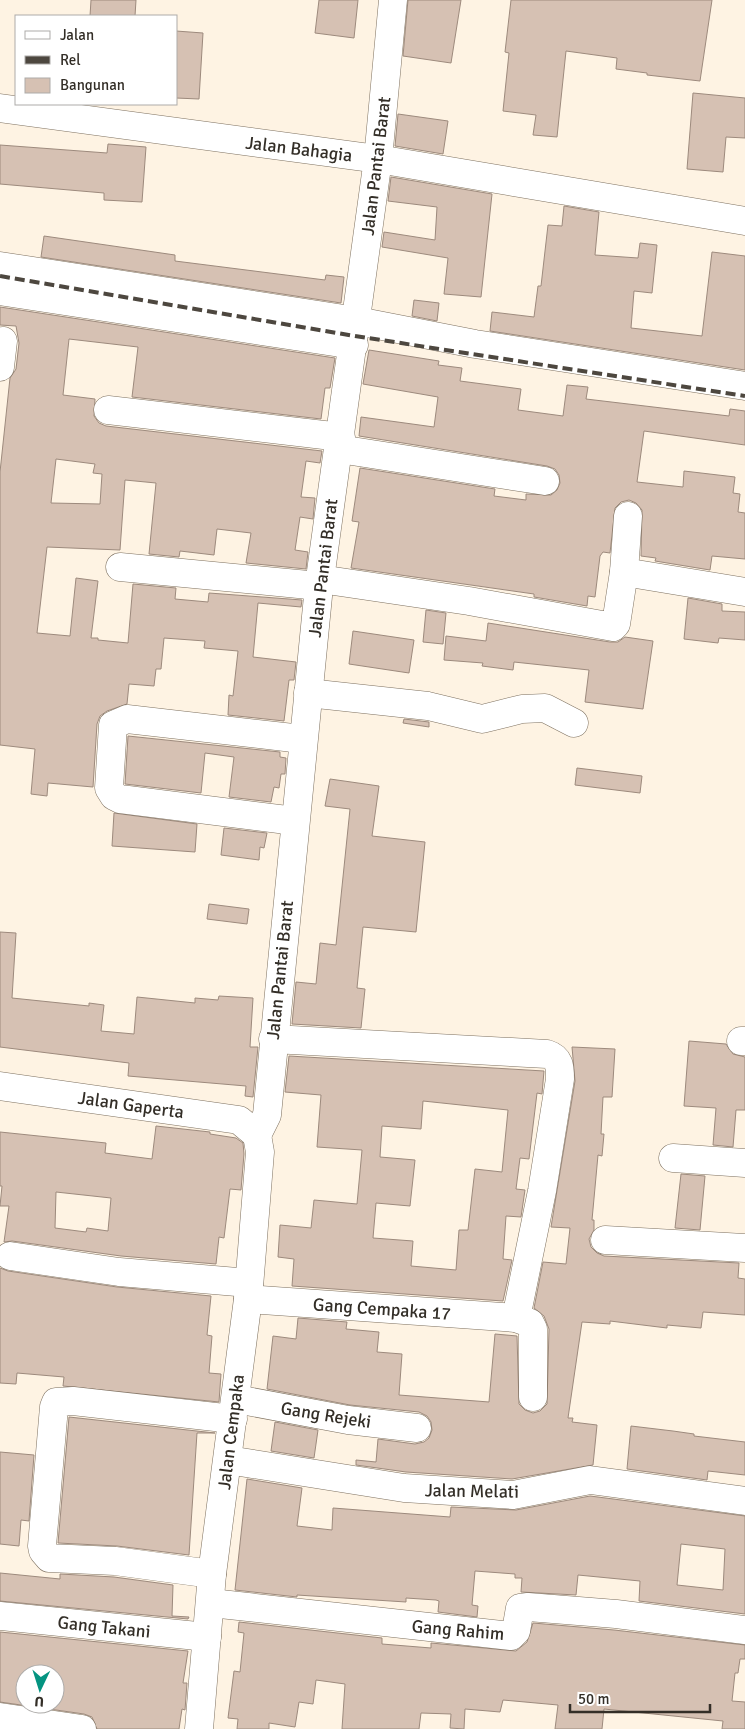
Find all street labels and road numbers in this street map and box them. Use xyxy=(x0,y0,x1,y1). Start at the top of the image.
street label: Jalan Pantai Barat xyxy=(357,95,395,237)
street label: Jalan Bahagia xyxy=(244,132,354,166)
street label: Jalan Pantai Barat xyxy=(304,497,342,639)
street label: Jalan Pantai Barat xyxy=(262,899,298,1041)
street label: Jalan Gaperta xyxy=(77,1087,185,1123)
street label: Gang Cempaka 17 xyxy=(312,1293,452,1325)
street label: Jalan Cempaka xyxy=(213,1373,249,1491)
street label: Gang Rejeki xyxy=(279,1397,373,1433)
street label: Jalan Melati xyxy=(425,1479,519,1503)
street label: Gang Takani xyxy=(56,1611,152,1643)
street label: Gang Rahim xyxy=(411,1615,505,1645)

